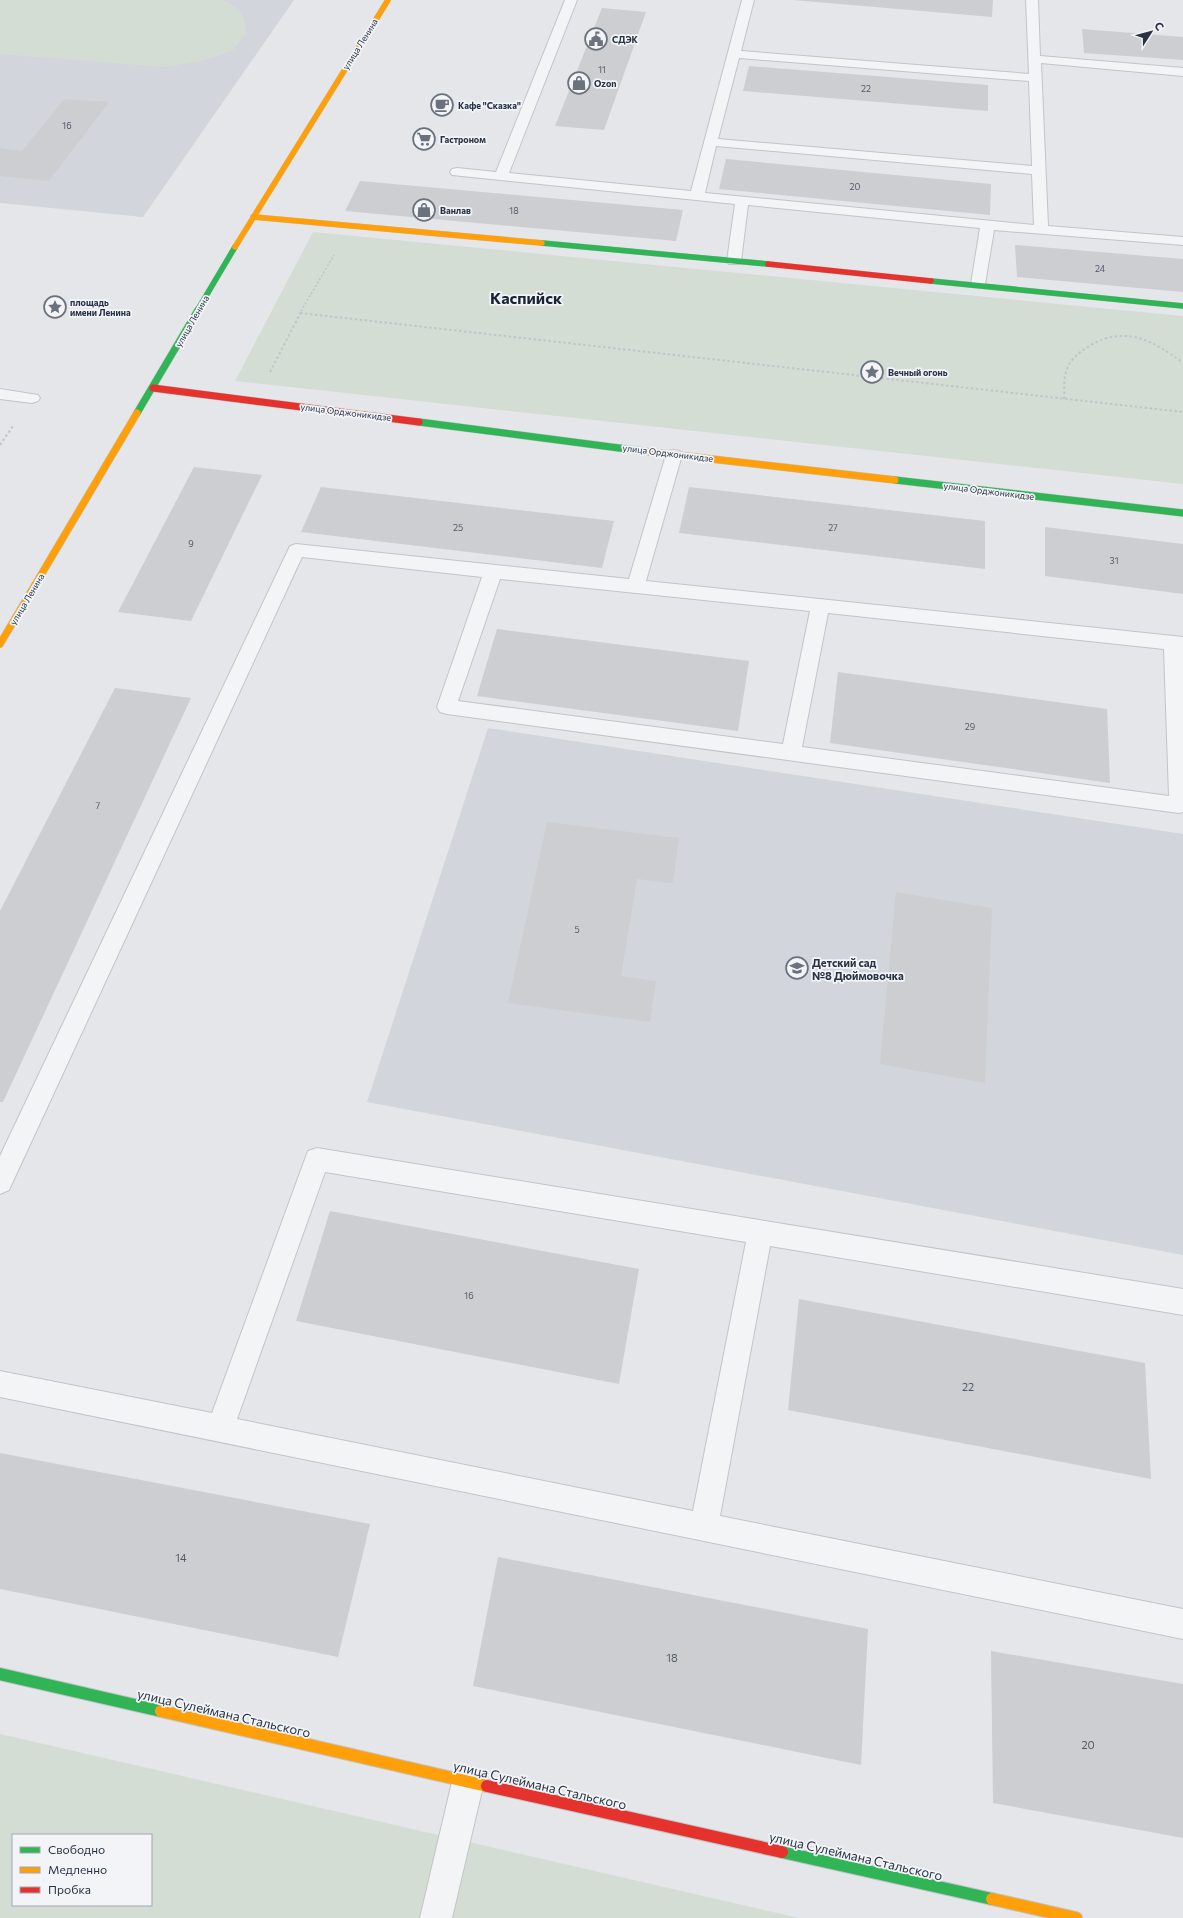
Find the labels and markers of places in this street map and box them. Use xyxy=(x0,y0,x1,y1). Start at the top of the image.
public building icon: СДЭК xyxy=(583,26,609,52)
place label: СДЭК xyxy=(612,34,639,45)
shop icon: Ozon xyxy=(566,70,592,96)
place label: Ozon xyxy=(594,78,617,89)
cafe icon: Кафе "Сказка" xyxy=(429,92,455,118)
place label: Кафе "Сказка" xyxy=(458,100,521,111)
supermarket icon: Гастроном xyxy=(411,126,437,152)
place label: Гастроном xyxy=(440,134,486,145)
shop icon: Ванлав xyxy=(411,197,437,223)
place label: Ванлав xyxy=(440,205,471,216)
place icon: площадь имени Ленина xyxy=(42,294,68,320)
place label: площадь имени Ленина xyxy=(70,297,131,318)
place icon: Вечный огонь xyxy=(859,359,885,385)
place label: Вечный огонь xyxy=(888,367,948,378)
school or university icon: Детский сад №8 Дюймовочка xyxy=(784,955,810,981)
place label: Детский сад №8 Дюймовочка xyxy=(812,956,904,982)

